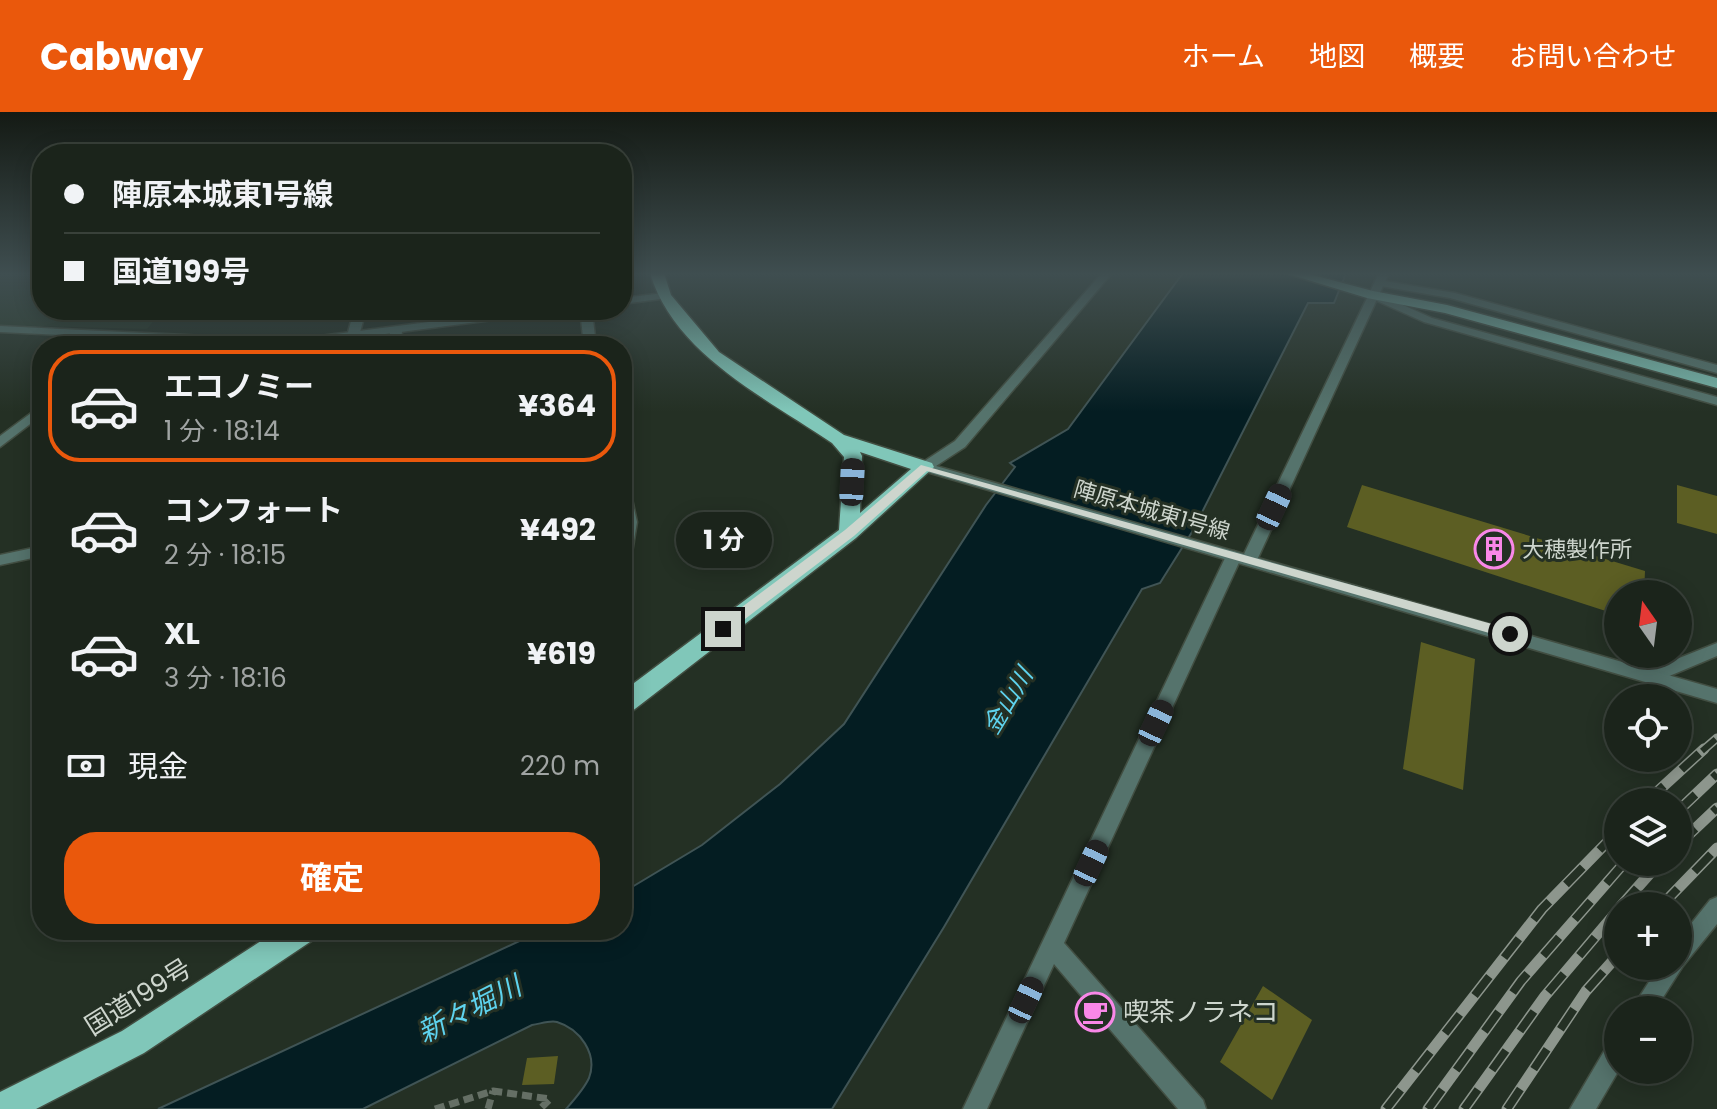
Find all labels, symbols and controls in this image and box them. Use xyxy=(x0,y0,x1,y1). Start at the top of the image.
text: Cabway xyxy=(40,30,203,83)
text: ホーム xyxy=(1182,37,1265,76)
text: 地図 xyxy=(1309,37,1365,76)
text: 概要 xyxy=(1409,37,1465,76)
text: お問い合わせ xyxy=(1509,37,1677,76)
text: 陣原本城東1号線 xyxy=(112,173,333,216)
text: 国道199号 xyxy=(112,250,250,293)
text: エコノミー xyxy=(164,365,314,408)
icon: car xyxy=(68,370,140,442)
text: ¥364 xyxy=(518,384,596,427)
text: 1 分 · 18:14 xyxy=(164,413,280,449)
car xyxy=(839,457,865,507)
street label: 陣原本城東1号線 xyxy=(1070,473,1234,548)
car xyxy=(1253,480,1295,534)
text: コンフォート xyxy=(164,489,343,532)
icon: car xyxy=(68,494,140,566)
text: ¥492 xyxy=(520,508,596,551)
callout: 1 分 xyxy=(675,513,771,569)
text: 1 分 xyxy=(703,522,745,558)
building icon: 大穂製作所 xyxy=(1473,528,1515,570)
place label: 大穂製作所 xyxy=(1522,534,1632,565)
text: 2 分 · 18:15 xyxy=(164,537,286,573)
north arrow xyxy=(1604,580,1692,668)
map controls xyxy=(1604,580,1692,1084)
route end xyxy=(705,611,741,647)
text: XL xyxy=(164,612,200,655)
route start xyxy=(1492,616,1528,652)
icon: car xyxy=(68,618,140,690)
text: ¥619 xyxy=(527,632,596,675)
water label: 金山川 xyxy=(975,659,1042,740)
text: 3 分 · 18:16 xyxy=(164,660,287,696)
button: locate xyxy=(1604,684,1692,772)
car xyxy=(1135,696,1177,750)
icon: cash xyxy=(64,744,108,788)
text: 現金 xyxy=(128,745,188,788)
text: 220 m xyxy=(520,748,600,784)
button: layers xyxy=(1604,788,1692,876)
button: 確定 xyxy=(64,832,600,924)
car xyxy=(1070,836,1112,890)
button: + xyxy=(1604,892,1692,980)
street label: 国道199号 xyxy=(78,950,198,1044)
water label: 新々堀川 xyxy=(410,965,531,1052)
car xyxy=(1005,973,1047,1027)
cafe icon: 喫茶ノラネコ xyxy=(1074,991,1116,1033)
place label: 喫茶ノラネコ xyxy=(1123,994,1278,1030)
button: − xyxy=(1604,996,1692,1084)

